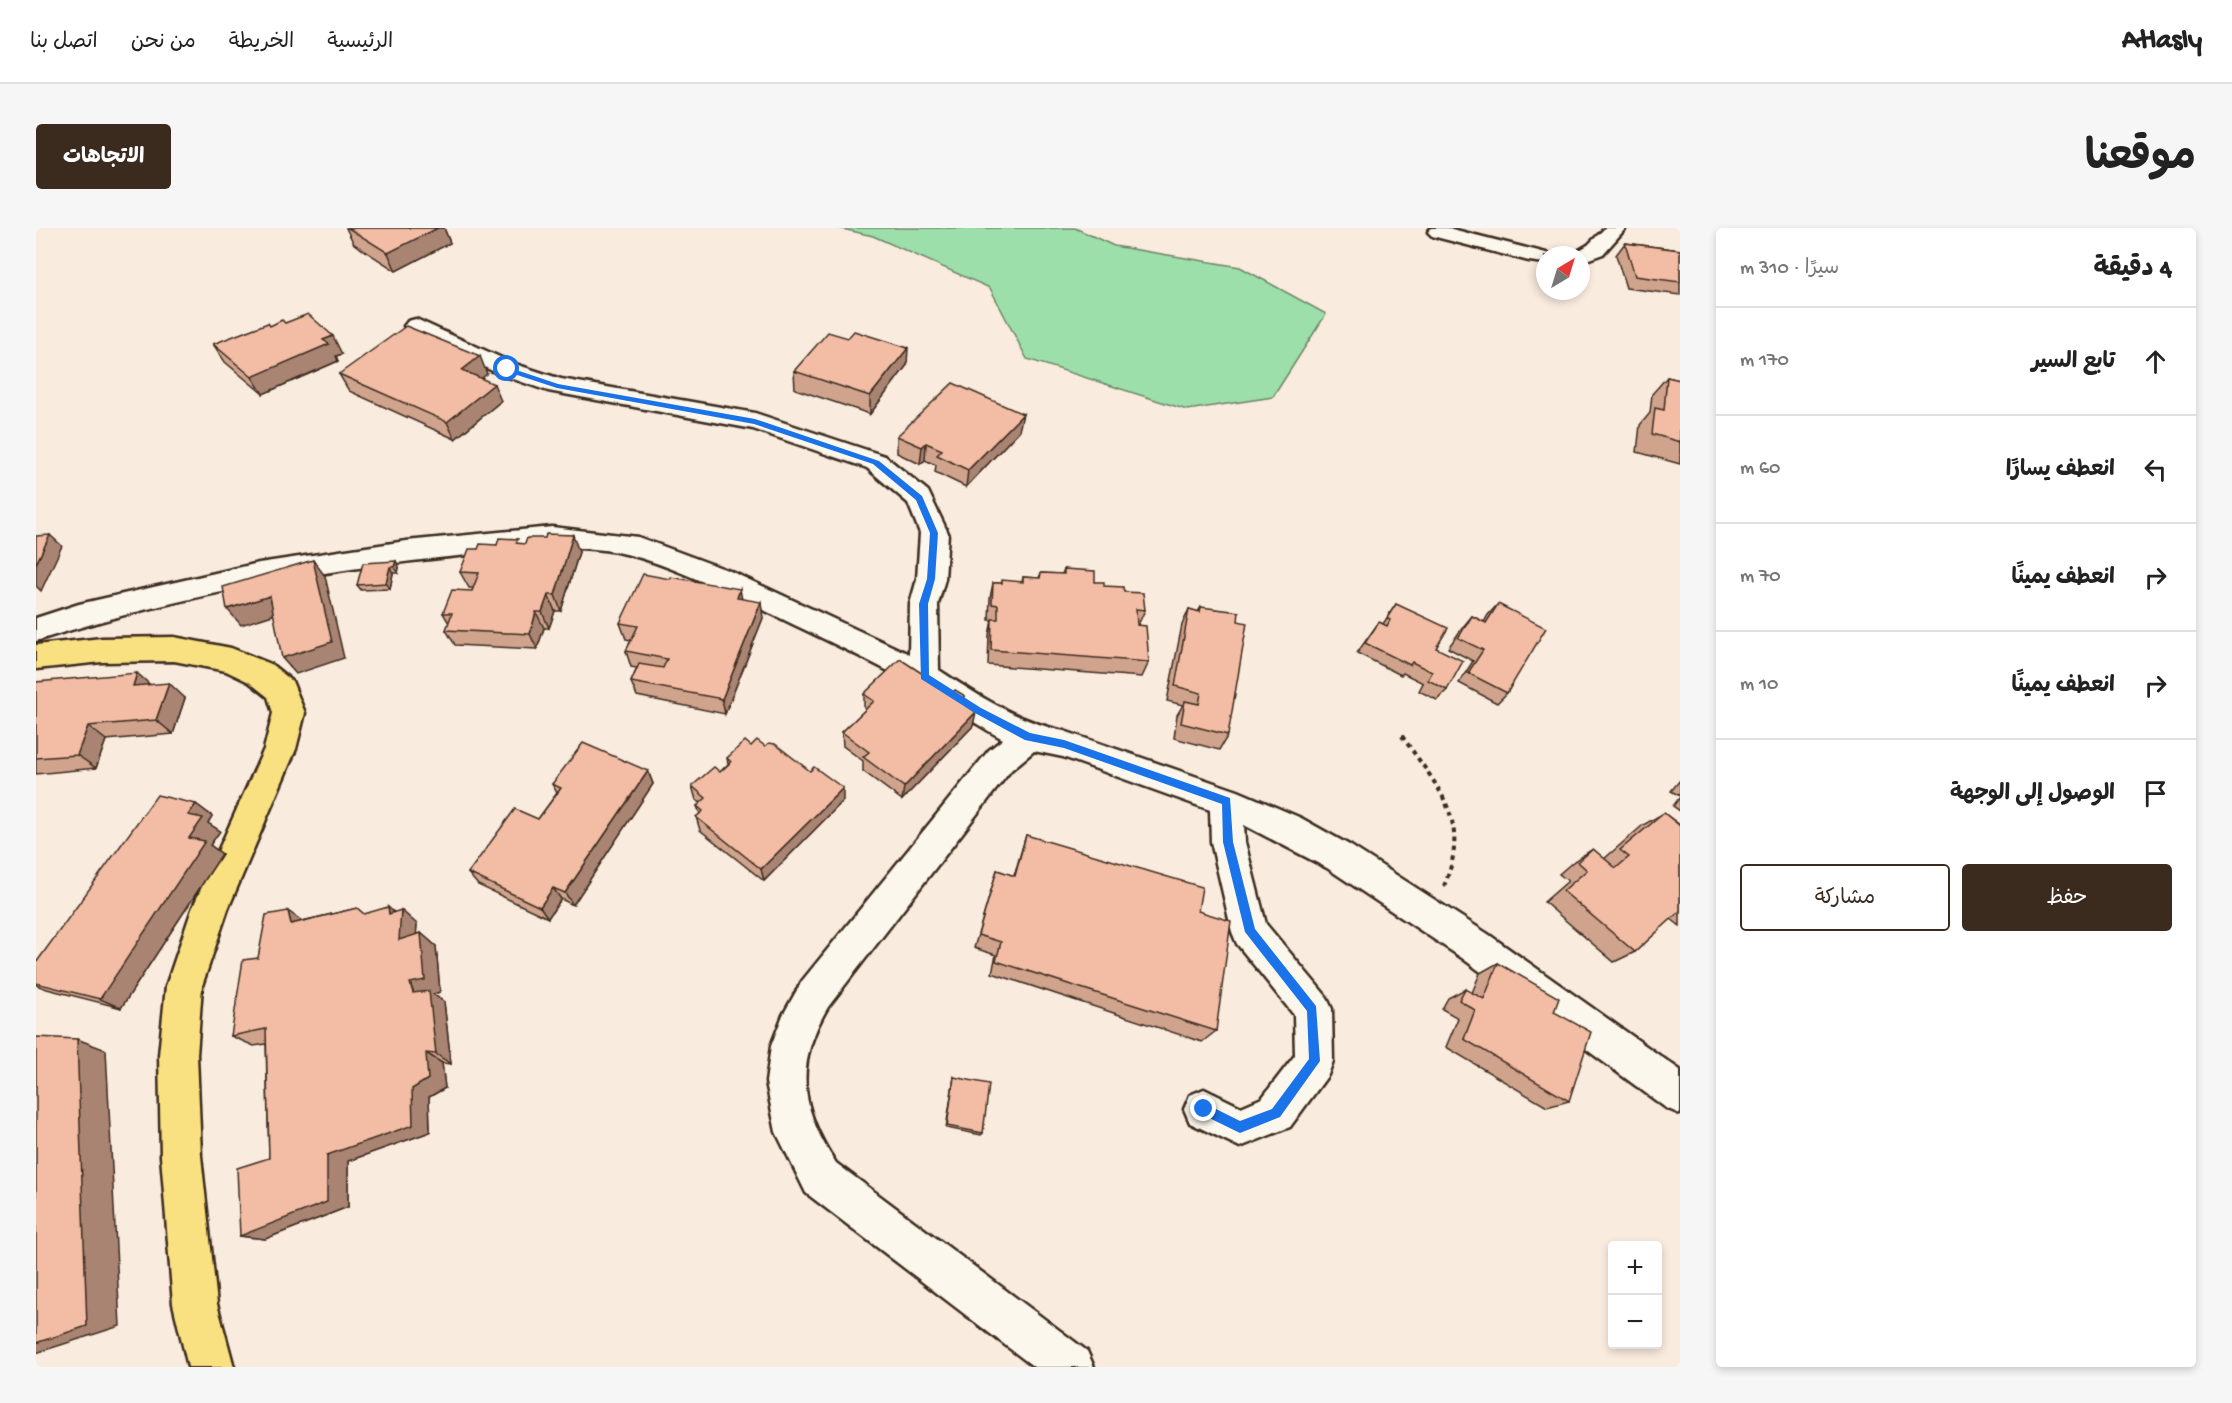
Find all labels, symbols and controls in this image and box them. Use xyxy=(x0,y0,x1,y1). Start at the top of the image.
text: Atlasly xyxy=(2122,25,2202,58)
text: اتصل بنا xyxy=(30,31,98,56)
text: من نحن xyxy=(131,31,196,56)
text: الخريطة xyxy=(229,31,294,56)
text: الرئيسية xyxy=(327,31,393,56)
button: الاتجاهات xyxy=(36,124,171,189)
text: موقعنا xyxy=(2085,136,2196,185)
north arrow xyxy=(1536,246,1590,300)
text: 4 دقيقة xyxy=(2094,255,2172,286)
text: سيرًا · 310 m xyxy=(1740,258,1839,281)
icon: ahead xyxy=(2139,345,2172,378)
text: 170 m xyxy=(1740,350,1789,373)
text: تابع السير xyxy=(2031,350,2115,376)
route start xyxy=(493,355,519,381)
icon: left xyxy=(2139,453,2172,486)
text: 60 m xyxy=(1740,458,1780,481)
text: انعطف يسارًا xyxy=(2006,458,2115,484)
icon: right xyxy=(2139,561,2172,594)
text: 70 m xyxy=(1740,566,1781,589)
text: انعطف يمينًا xyxy=(2012,566,2115,592)
icon: right xyxy=(2139,669,2172,702)
text: 10 m xyxy=(1740,674,1778,697)
text: انعطف يمينًا xyxy=(2012,674,2115,700)
icon: arrive xyxy=(2139,777,2172,810)
text: الوصول إلى الوجهة xyxy=(1950,782,2115,808)
button: مشاركة xyxy=(1740,864,1950,931)
button: حفظ xyxy=(1962,864,2172,931)
route end xyxy=(1190,1095,1216,1121)
map controls xyxy=(1608,1241,1662,1349)
button: + xyxy=(1608,1241,1662,1295)
button: − xyxy=(1608,1295,1662,1349)

